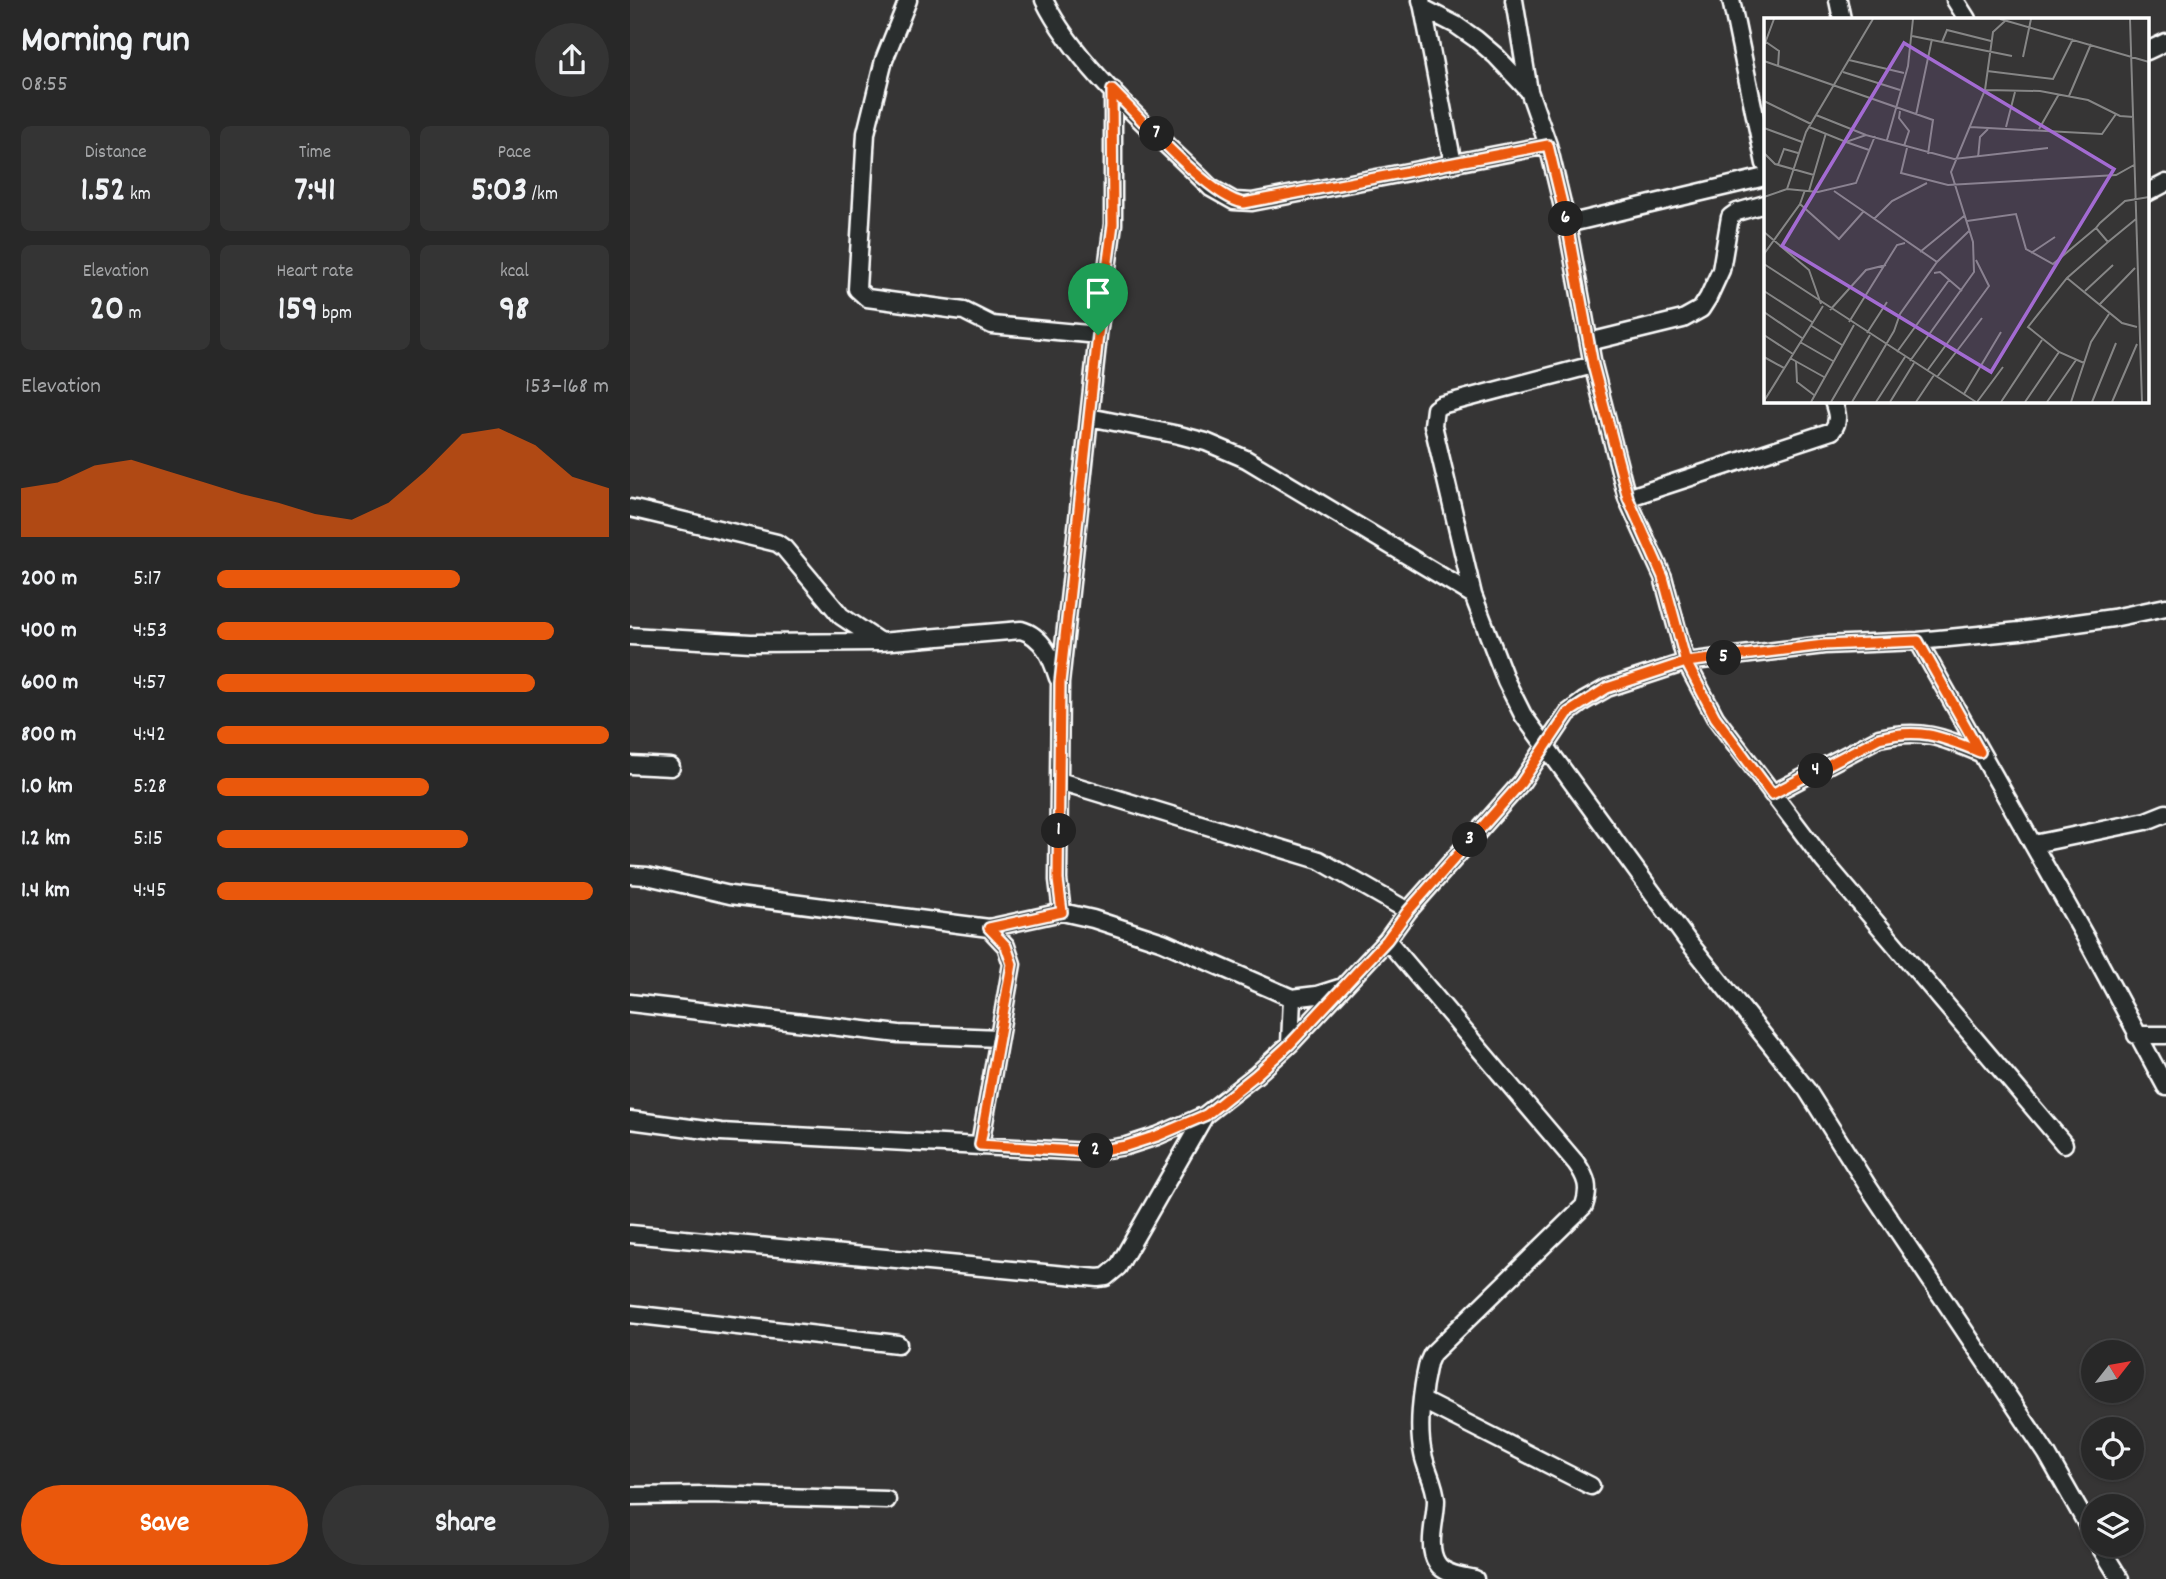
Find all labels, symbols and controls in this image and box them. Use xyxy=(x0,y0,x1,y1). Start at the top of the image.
text: Morning run xyxy=(21,15,190,70)
inset map xyxy=(1764,18,2148,402)
button: share xyxy=(535,23,609,97)
text: 08:55 xyxy=(21,69,68,102)
pin: 7 xyxy=(1140,116,1174,152)
text: 7 xyxy=(1153,120,1160,147)
text: Distance xyxy=(85,140,147,167)
text: Time xyxy=(299,140,331,167)
text: Pace xyxy=(498,140,531,167)
text: 1.52 xyxy=(81,167,126,217)
text: 7:41 xyxy=(294,167,336,217)
text: 5:03 xyxy=(471,167,527,217)
text: km xyxy=(126,182,151,209)
text: /km xyxy=(527,182,558,209)
pin: 6 xyxy=(1548,202,1584,236)
text: 6 xyxy=(1561,205,1570,232)
text: Elevation xyxy=(83,259,149,286)
text: Heart rate xyxy=(277,259,353,286)
text: kcal xyxy=(500,259,529,286)
pin xyxy=(1068,263,1128,335)
icon: arrive xyxy=(1079,274,1117,312)
text: 20 xyxy=(90,286,124,336)
text: 159 xyxy=(278,286,318,336)
text: 98 xyxy=(499,286,529,336)
text: m xyxy=(124,301,142,328)
text: bpm xyxy=(318,301,352,328)
text: Elevation xyxy=(21,371,101,404)
text: 153–168 m xyxy=(525,371,609,404)
text: 200 m xyxy=(21,563,77,596)
text: 5:17 xyxy=(133,563,161,596)
text: 400 m xyxy=(21,615,77,648)
text: 4:53 xyxy=(133,615,167,648)
pin: 5 xyxy=(1706,640,1742,676)
text: 5 xyxy=(1719,644,1728,671)
text: 600 m xyxy=(21,667,78,700)
text: 4:57 xyxy=(133,667,166,700)
text: 800 m xyxy=(21,719,76,752)
text: 4:42 xyxy=(133,719,166,752)
pin: 4 xyxy=(1798,754,1834,788)
text: 4 xyxy=(1812,757,1819,784)
text: 1.0 km xyxy=(21,771,73,804)
text: 5:28 xyxy=(133,771,167,804)
pin: 1 xyxy=(1042,814,1076,848)
text: 1 xyxy=(1056,817,1061,844)
pin: 3 xyxy=(1452,822,1488,858)
text: 1.2 km xyxy=(21,823,70,856)
text: 5:15 xyxy=(133,823,163,856)
text: 3 xyxy=(1465,826,1474,853)
text: 1.4 km xyxy=(21,875,70,908)
text: 4:45 xyxy=(133,875,167,908)
pin: 2 xyxy=(1078,1134,1114,1168)
text: 2 xyxy=(1091,1137,1100,1164)
north arrow xyxy=(2081,1340,2144,1404)
map controls xyxy=(2081,1340,2144,1557)
button: locate xyxy=(2081,1417,2144,1480)
button: Save xyxy=(21,1485,308,1565)
button: Share xyxy=(322,1485,609,1565)
button: layers xyxy=(2081,1494,2144,1557)

